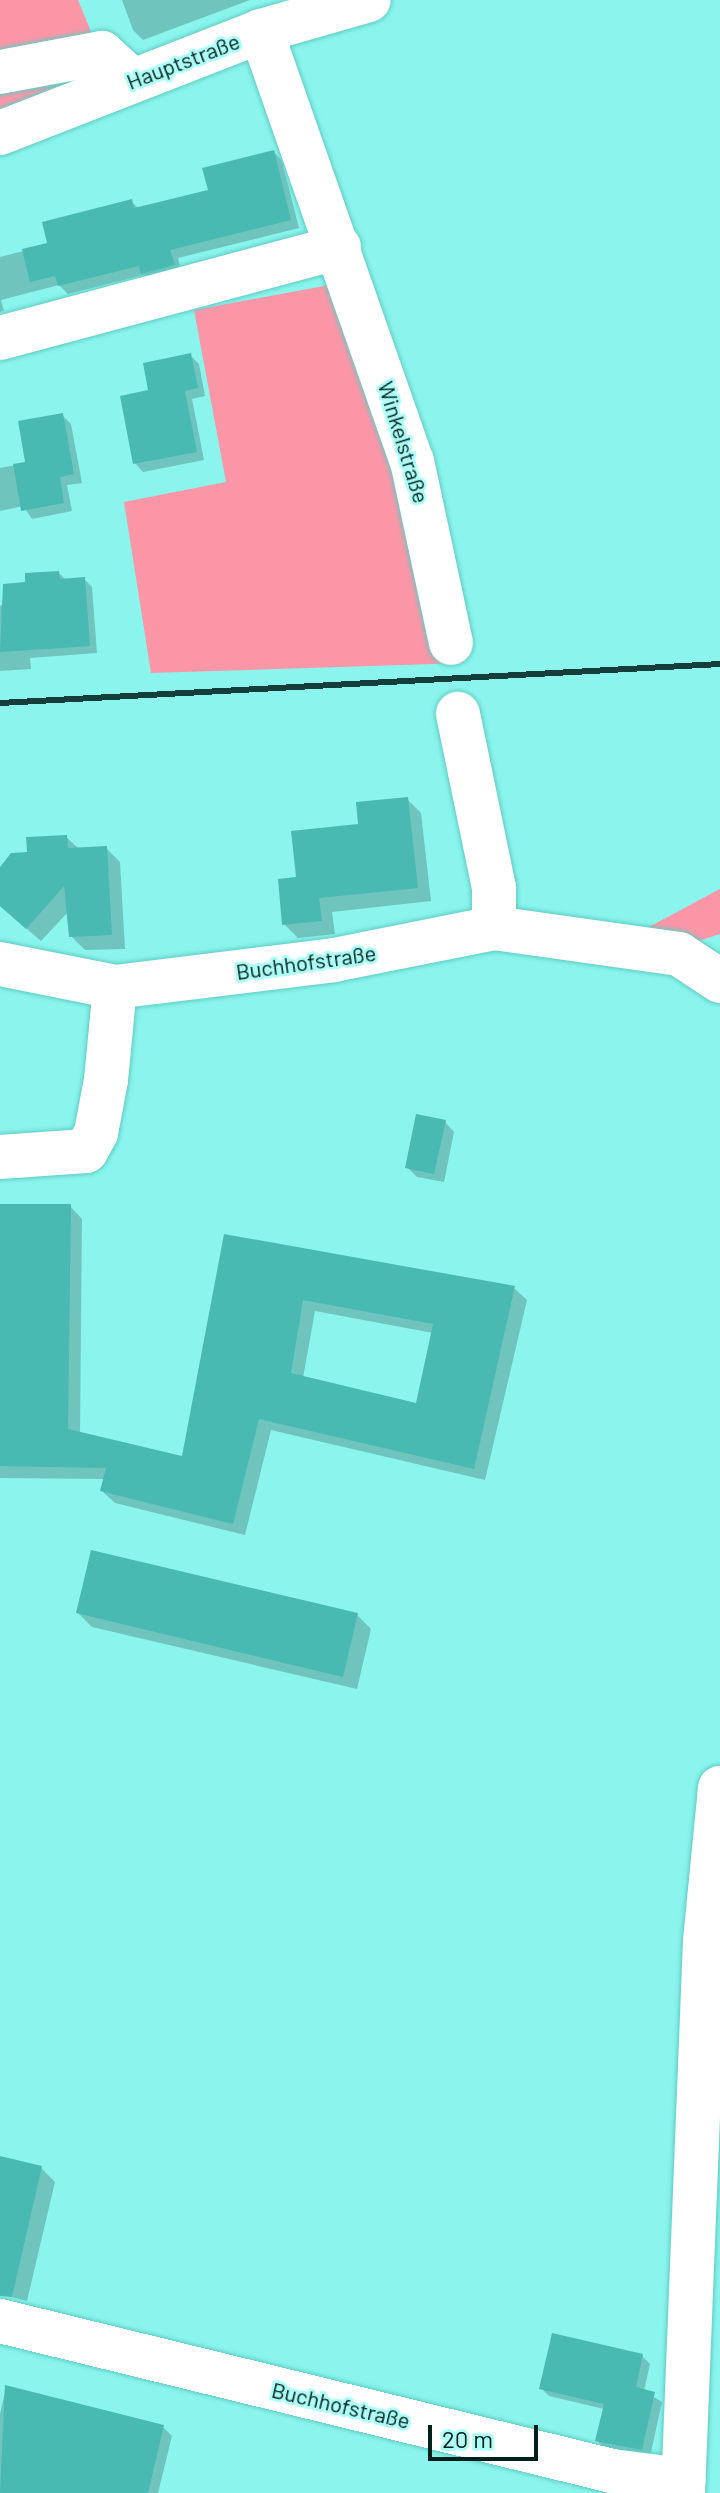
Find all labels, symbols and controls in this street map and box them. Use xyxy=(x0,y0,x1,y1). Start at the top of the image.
street label: Hauptstraße xyxy=(123,27,243,95)
street label: Winkelstraße xyxy=(373,378,435,506)
street label: Buchhofstraße xyxy=(234,939,378,985)
street label: Buchhofstraße xyxy=(269,2376,413,2434)
scale bar xyxy=(432,2409,542,2459)
text: 20 m xyxy=(442,2424,493,2453)

